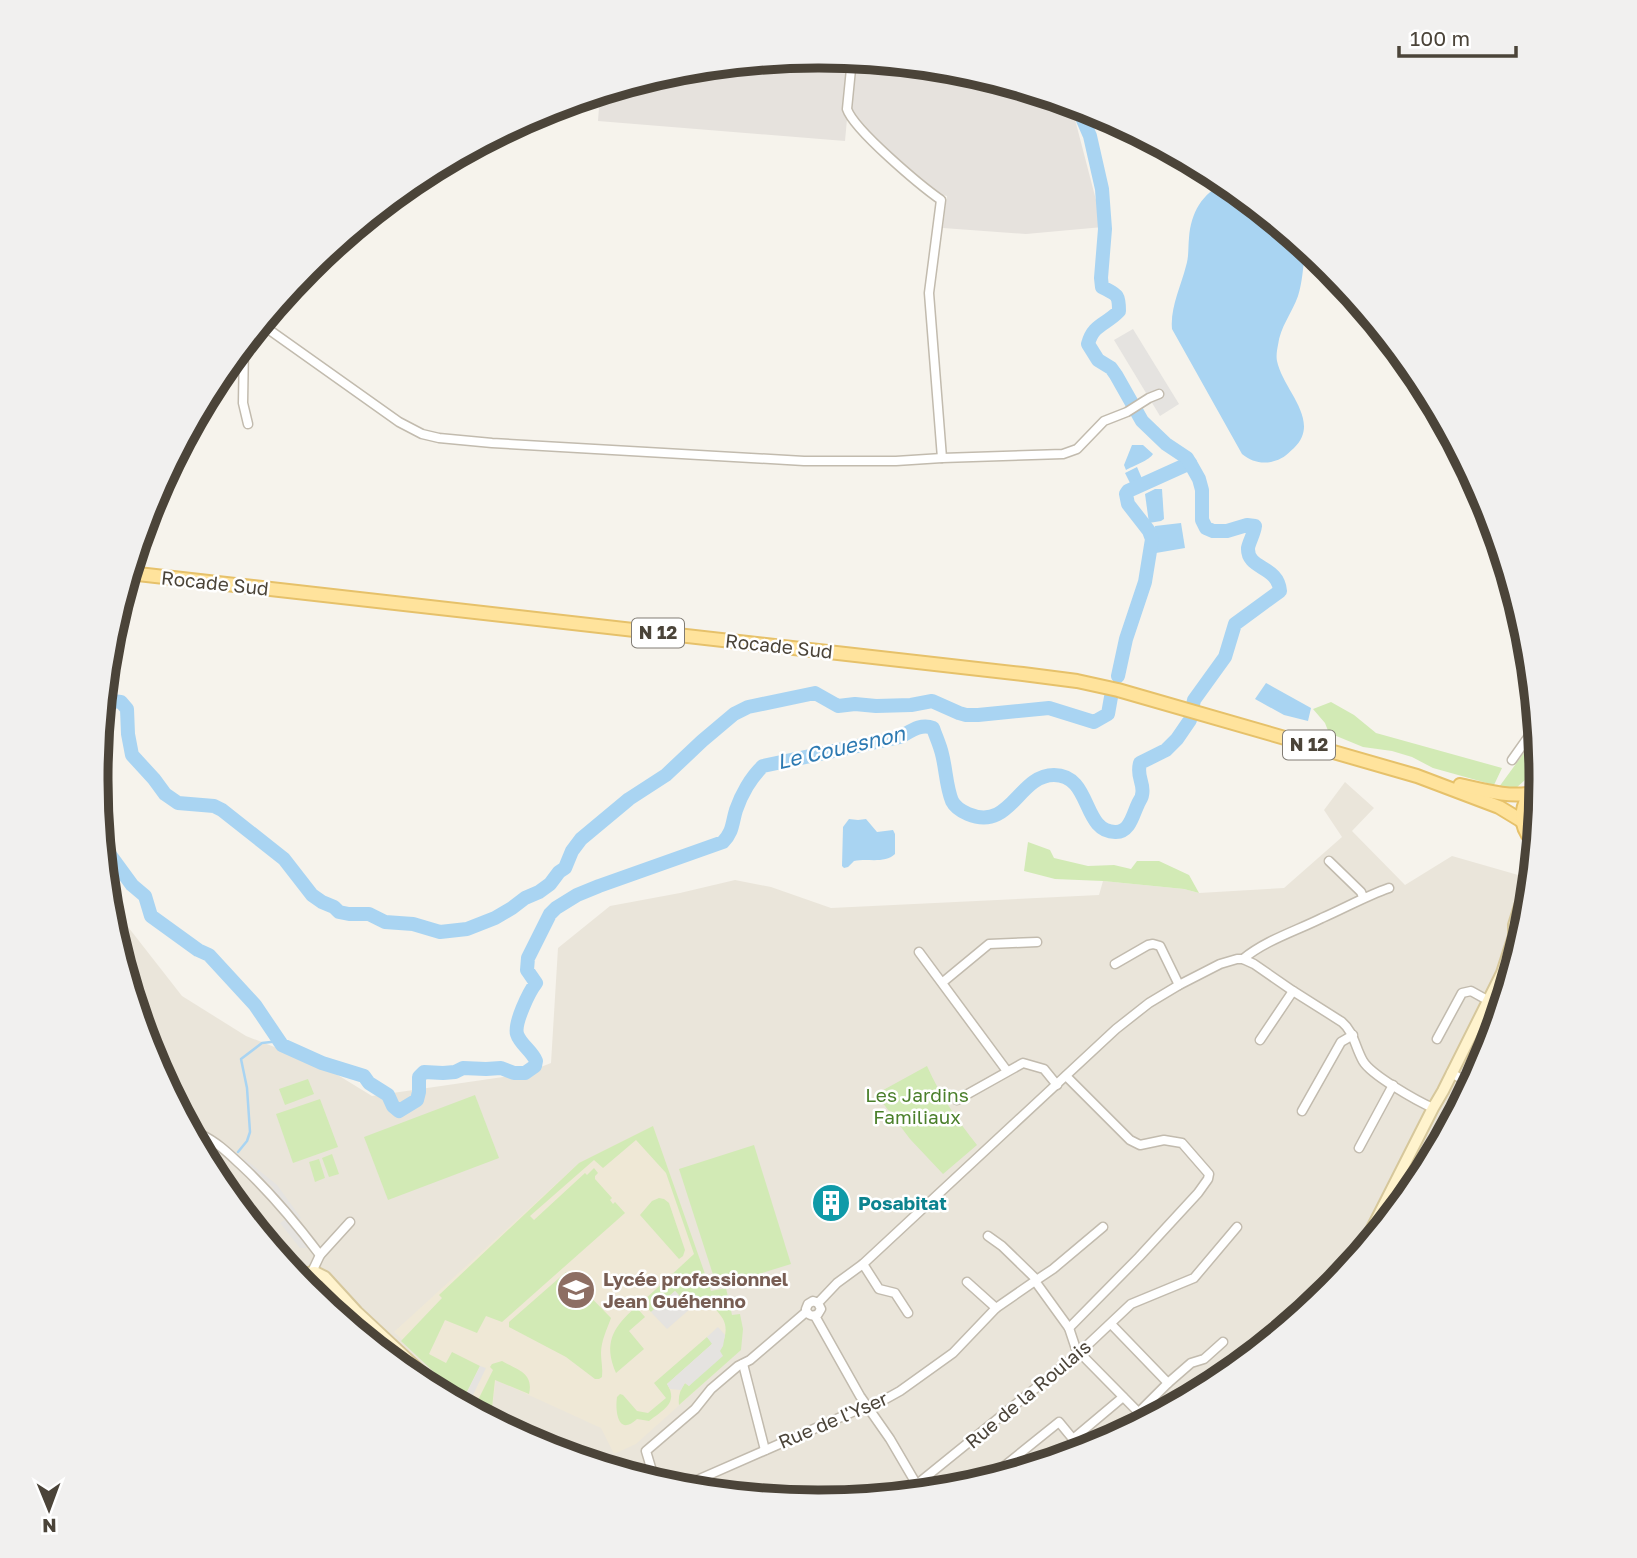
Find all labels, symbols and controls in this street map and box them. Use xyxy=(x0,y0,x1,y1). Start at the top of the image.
scale bar xyxy=(1399,14,1516,58)
text: 100 m xyxy=(1410,25,1470,51)
street label: Rocade Sud xyxy=(160,565,270,600)
road number: N 12 xyxy=(632,618,684,648)
street label: Rocade Sud xyxy=(724,628,834,663)
water label: Le Couesnon xyxy=(774,719,908,774)
road number: N 12 xyxy=(1283,730,1335,760)
park label: Les Jardins Familiaux xyxy=(865,1083,969,1128)
building icon: Posabitat xyxy=(810,1182,852,1224)
place label: Posabitat xyxy=(858,1191,947,1214)
place label: Lycée professionnel Jean Guéhenno xyxy=(603,1267,788,1312)
school or university icon: Lycée professionnel Jean Guéhenno xyxy=(555,1269,597,1311)
street label: Rue de la Roulais xyxy=(960,1335,1095,1453)
street label: Rue de l'Yser xyxy=(775,1386,892,1453)
north arrow xyxy=(14,1474,84,1544)
text: N xyxy=(42,1515,57,1538)

